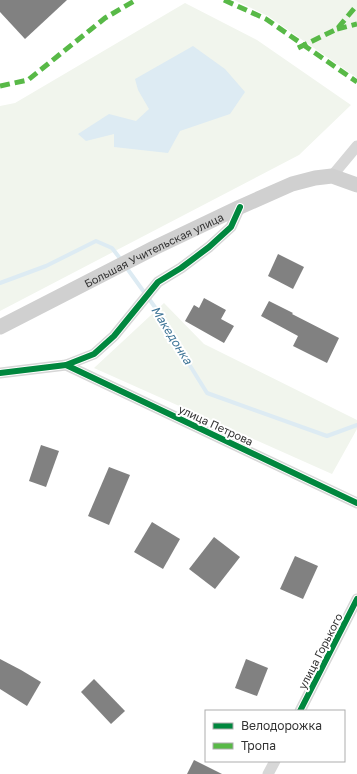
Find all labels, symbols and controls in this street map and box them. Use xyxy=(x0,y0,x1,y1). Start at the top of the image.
street label: Большая Учительская улица xyxy=(82,209,225,289)
water label: Македонка xyxy=(148,303,196,368)
street label: улица Петрова xyxy=(177,402,255,448)
street label: улица Горького xyxy=(295,611,345,691)
legend xyxy=(205,710,345,762)
text: Велодорожка xyxy=(241,718,322,733)
text: Тропа xyxy=(241,738,276,753)

